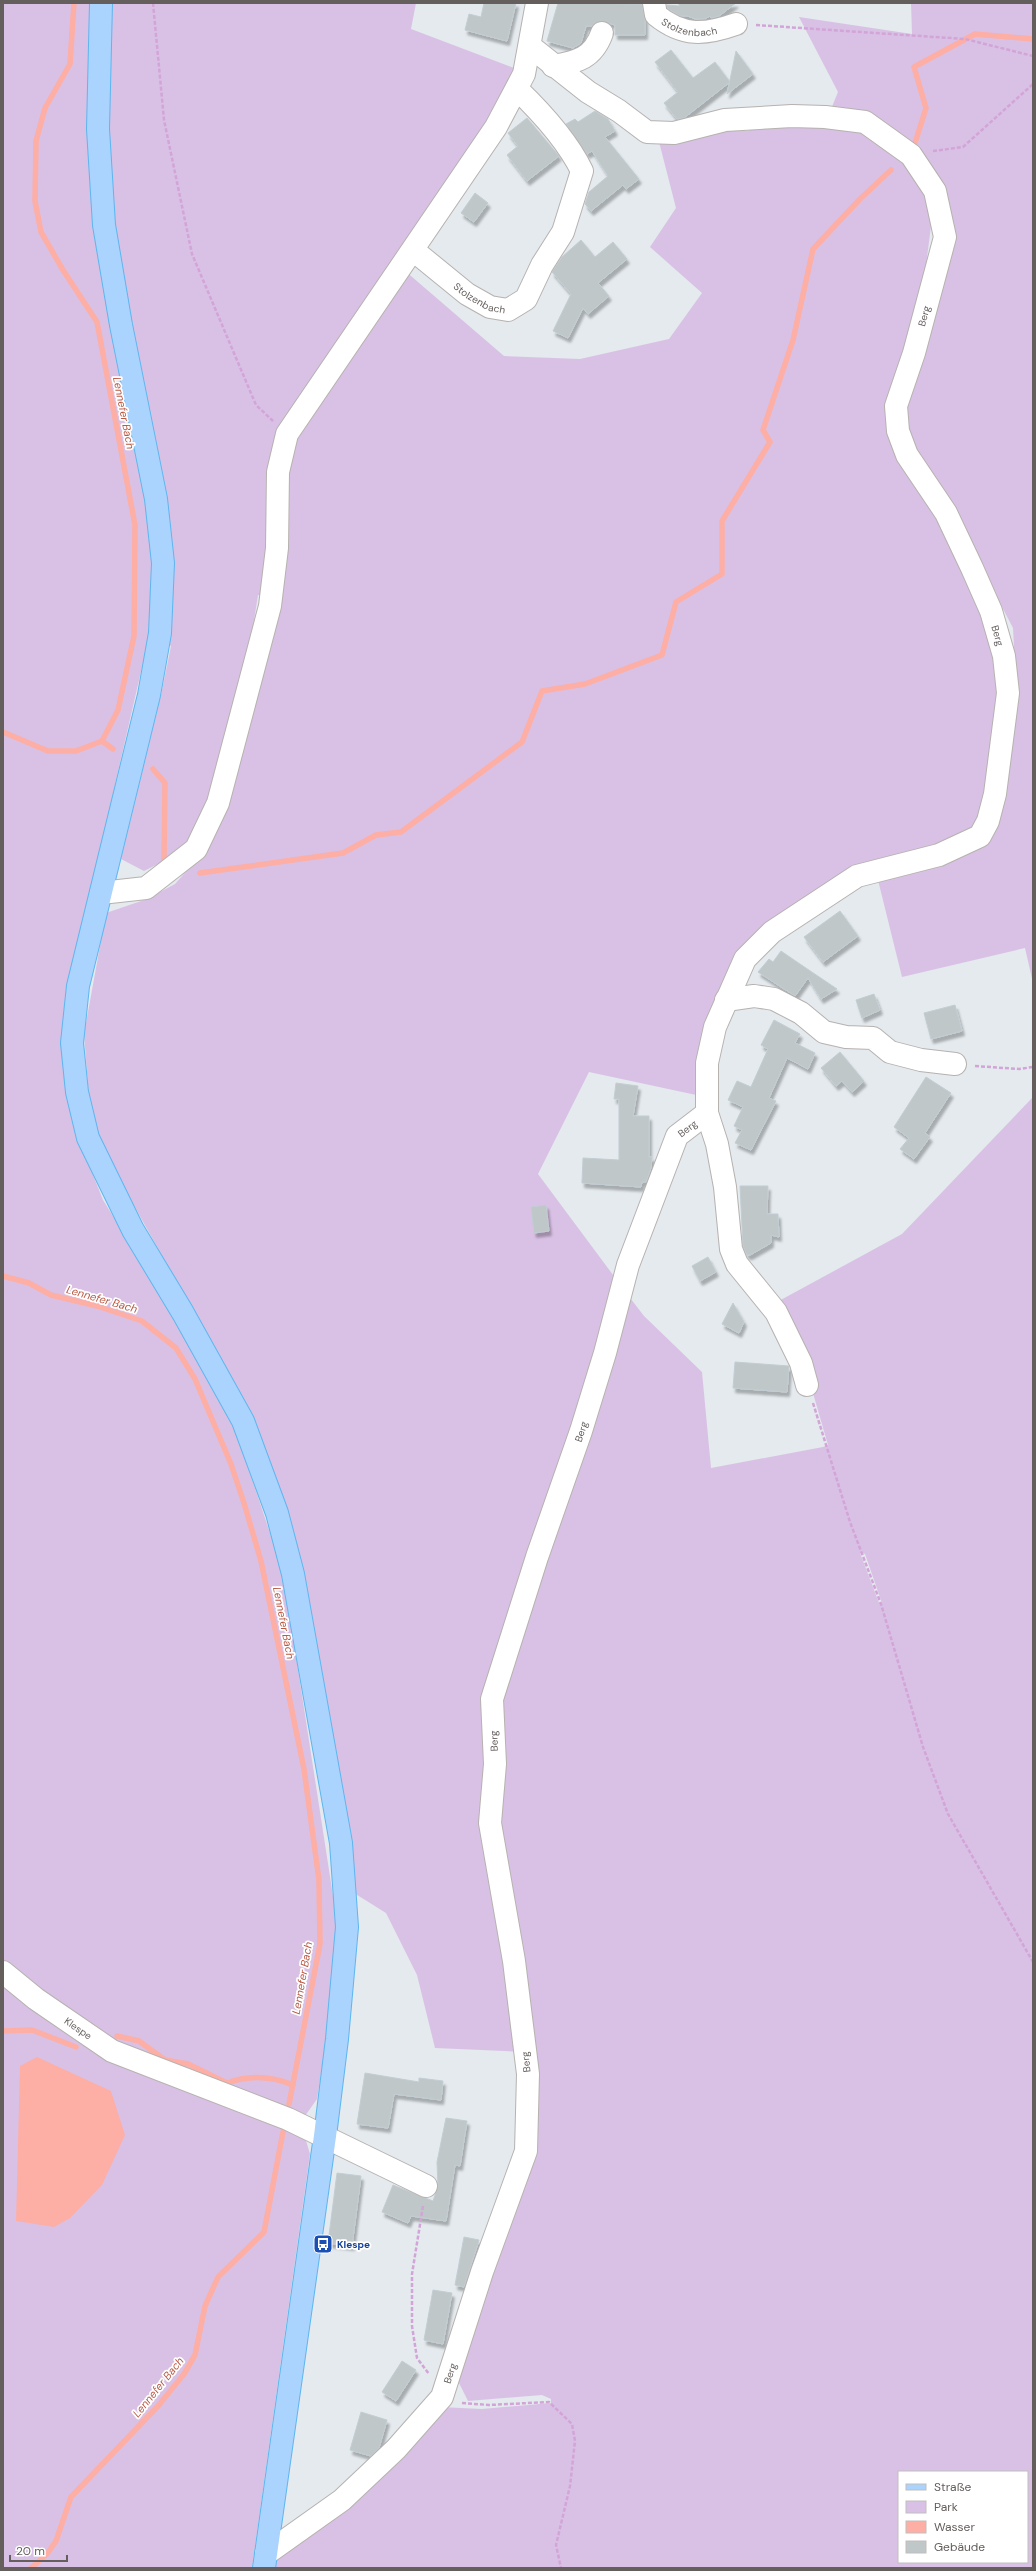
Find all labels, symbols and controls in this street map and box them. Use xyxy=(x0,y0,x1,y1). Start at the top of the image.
street label: Stolzenbach xyxy=(659,15,719,39)
street label: Stolzenbach xyxy=(451,279,507,316)
street label: Berg xyxy=(915,304,933,328)
water label: Lennefer Bach xyxy=(110,376,138,450)
street label: Berg xyxy=(989,624,1007,648)
street label: Berg xyxy=(675,1116,700,1140)
water label: Lennefer Bach xyxy=(65,1282,139,1316)
street label: Berg xyxy=(571,1419,590,1444)
water label: Lennefer Bach xyxy=(270,1586,298,1660)
street label: Berg xyxy=(487,1730,501,1752)
water label: Lennefer Bach xyxy=(289,1941,315,2015)
street label: Klespe xyxy=(62,2014,95,2042)
street label: Berg xyxy=(518,2051,534,2073)
bus stop icon: Klespe xyxy=(312,2233,334,2255)
place label: Klespe xyxy=(337,2238,370,2251)
water label: Lennefer Bach xyxy=(129,2354,187,2420)
street label: Berg xyxy=(440,2361,459,2385)
legend xyxy=(898,2471,1028,2563)
text: Straße xyxy=(934,2479,971,2495)
text: Park xyxy=(934,2499,958,2515)
text: Wasser xyxy=(934,2519,975,2535)
scale bar xyxy=(10,2537,67,2563)
text: Gebäude xyxy=(934,2539,985,2555)
text: 20 m xyxy=(16,2543,45,2559)

